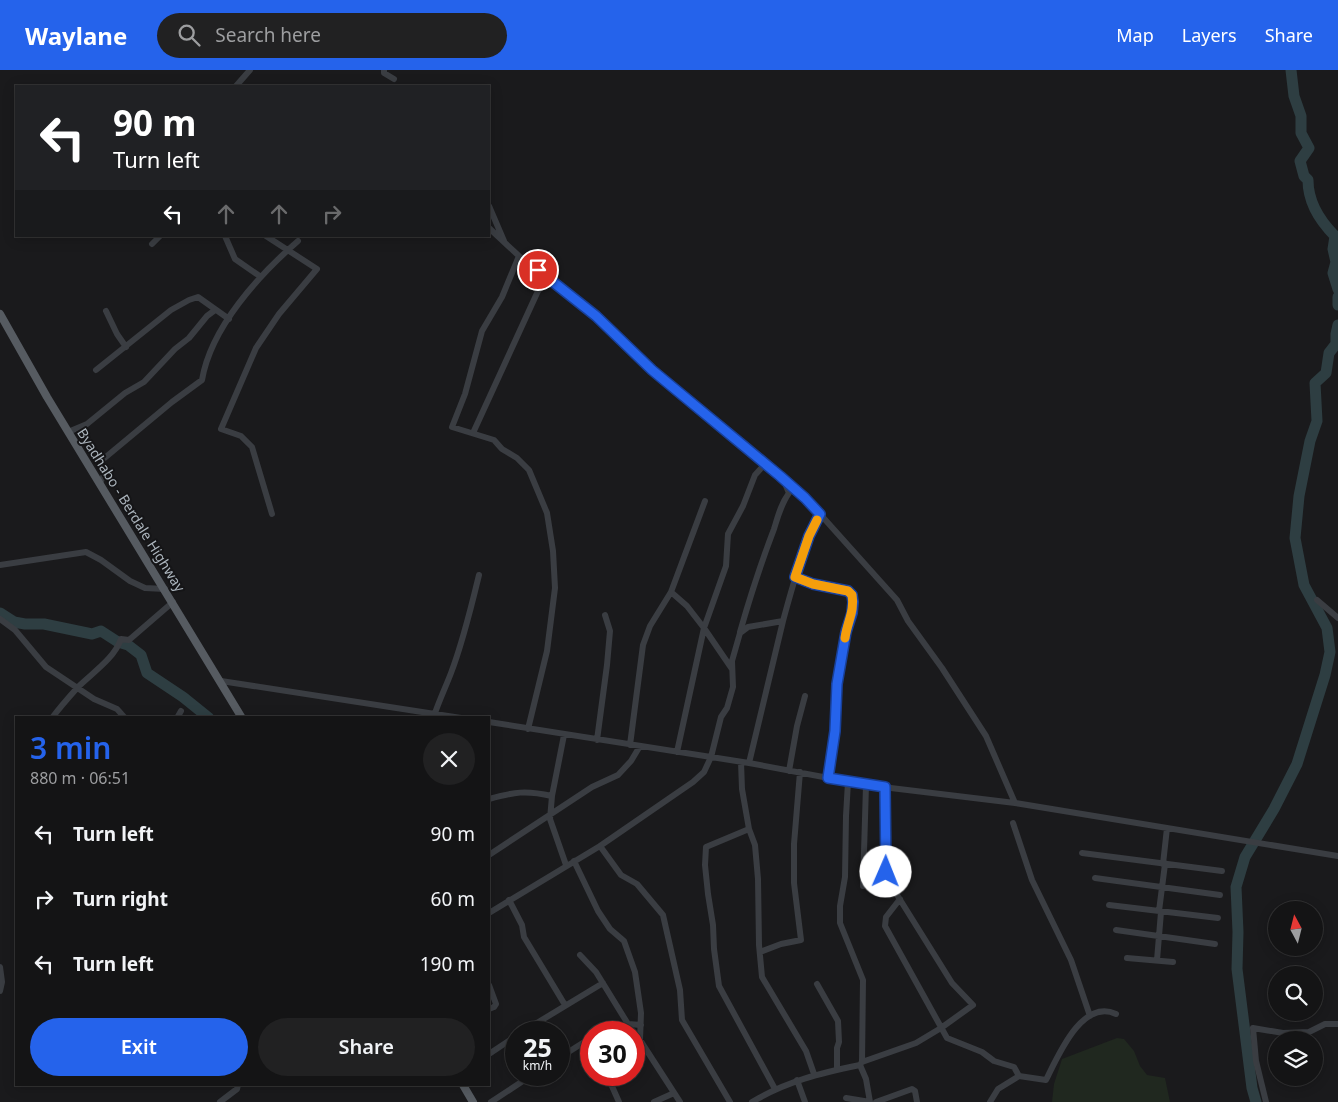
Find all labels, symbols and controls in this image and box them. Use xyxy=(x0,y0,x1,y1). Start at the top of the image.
search box xyxy=(157,13,507,58)
text: Waylane xyxy=(25,19,127,52)
icon: search xyxy=(175,21,203,49)
text: Search here xyxy=(215,22,321,48)
text: Map xyxy=(1116,23,1154,47)
text: Layers xyxy=(1182,23,1237,47)
text: Share xyxy=(1265,23,1313,47)
text: 90 m xyxy=(113,99,196,146)
icon: left xyxy=(30,105,95,170)
text: Turn left xyxy=(113,144,200,174)
icon: left xyxy=(159,200,187,228)
icon: ahead xyxy=(212,200,240,228)
icon: ahead xyxy=(265,200,293,228)
icon: right xyxy=(318,200,346,228)
pin xyxy=(517,249,559,291)
icon: arrive xyxy=(524,256,552,284)
street label: Byadhabo - Berdale Highway xyxy=(73,424,190,596)
text: 3 min xyxy=(30,727,111,768)
button: close xyxy=(423,733,475,785)
text: 880 m · 06:51 xyxy=(30,767,130,789)
icon: left xyxy=(30,820,58,848)
text: Turn left xyxy=(73,821,154,847)
text: 90 m xyxy=(431,821,475,847)
position arrow xyxy=(859,845,911,897)
icon: right xyxy=(30,885,58,913)
text: Turn right xyxy=(73,886,168,912)
text: 60 m xyxy=(431,886,475,912)
north arrow xyxy=(1268,901,1322,956)
map controls xyxy=(1268,901,1323,1086)
icon: left xyxy=(30,950,58,978)
text: Turn left xyxy=(73,951,154,977)
text: 190 m xyxy=(420,951,475,977)
button: search xyxy=(1268,966,1323,1021)
button: Exit xyxy=(30,1018,248,1076)
button: Share xyxy=(258,1018,475,1076)
speed limit sign: 30 xyxy=(580,1021,645,1086)
text: 25 xyxy=(523,1030,552,1064)
button: layers xyxy=(1268,1031,1323,1086)
text: km/h xyxy=(523,1057,552,1074)

